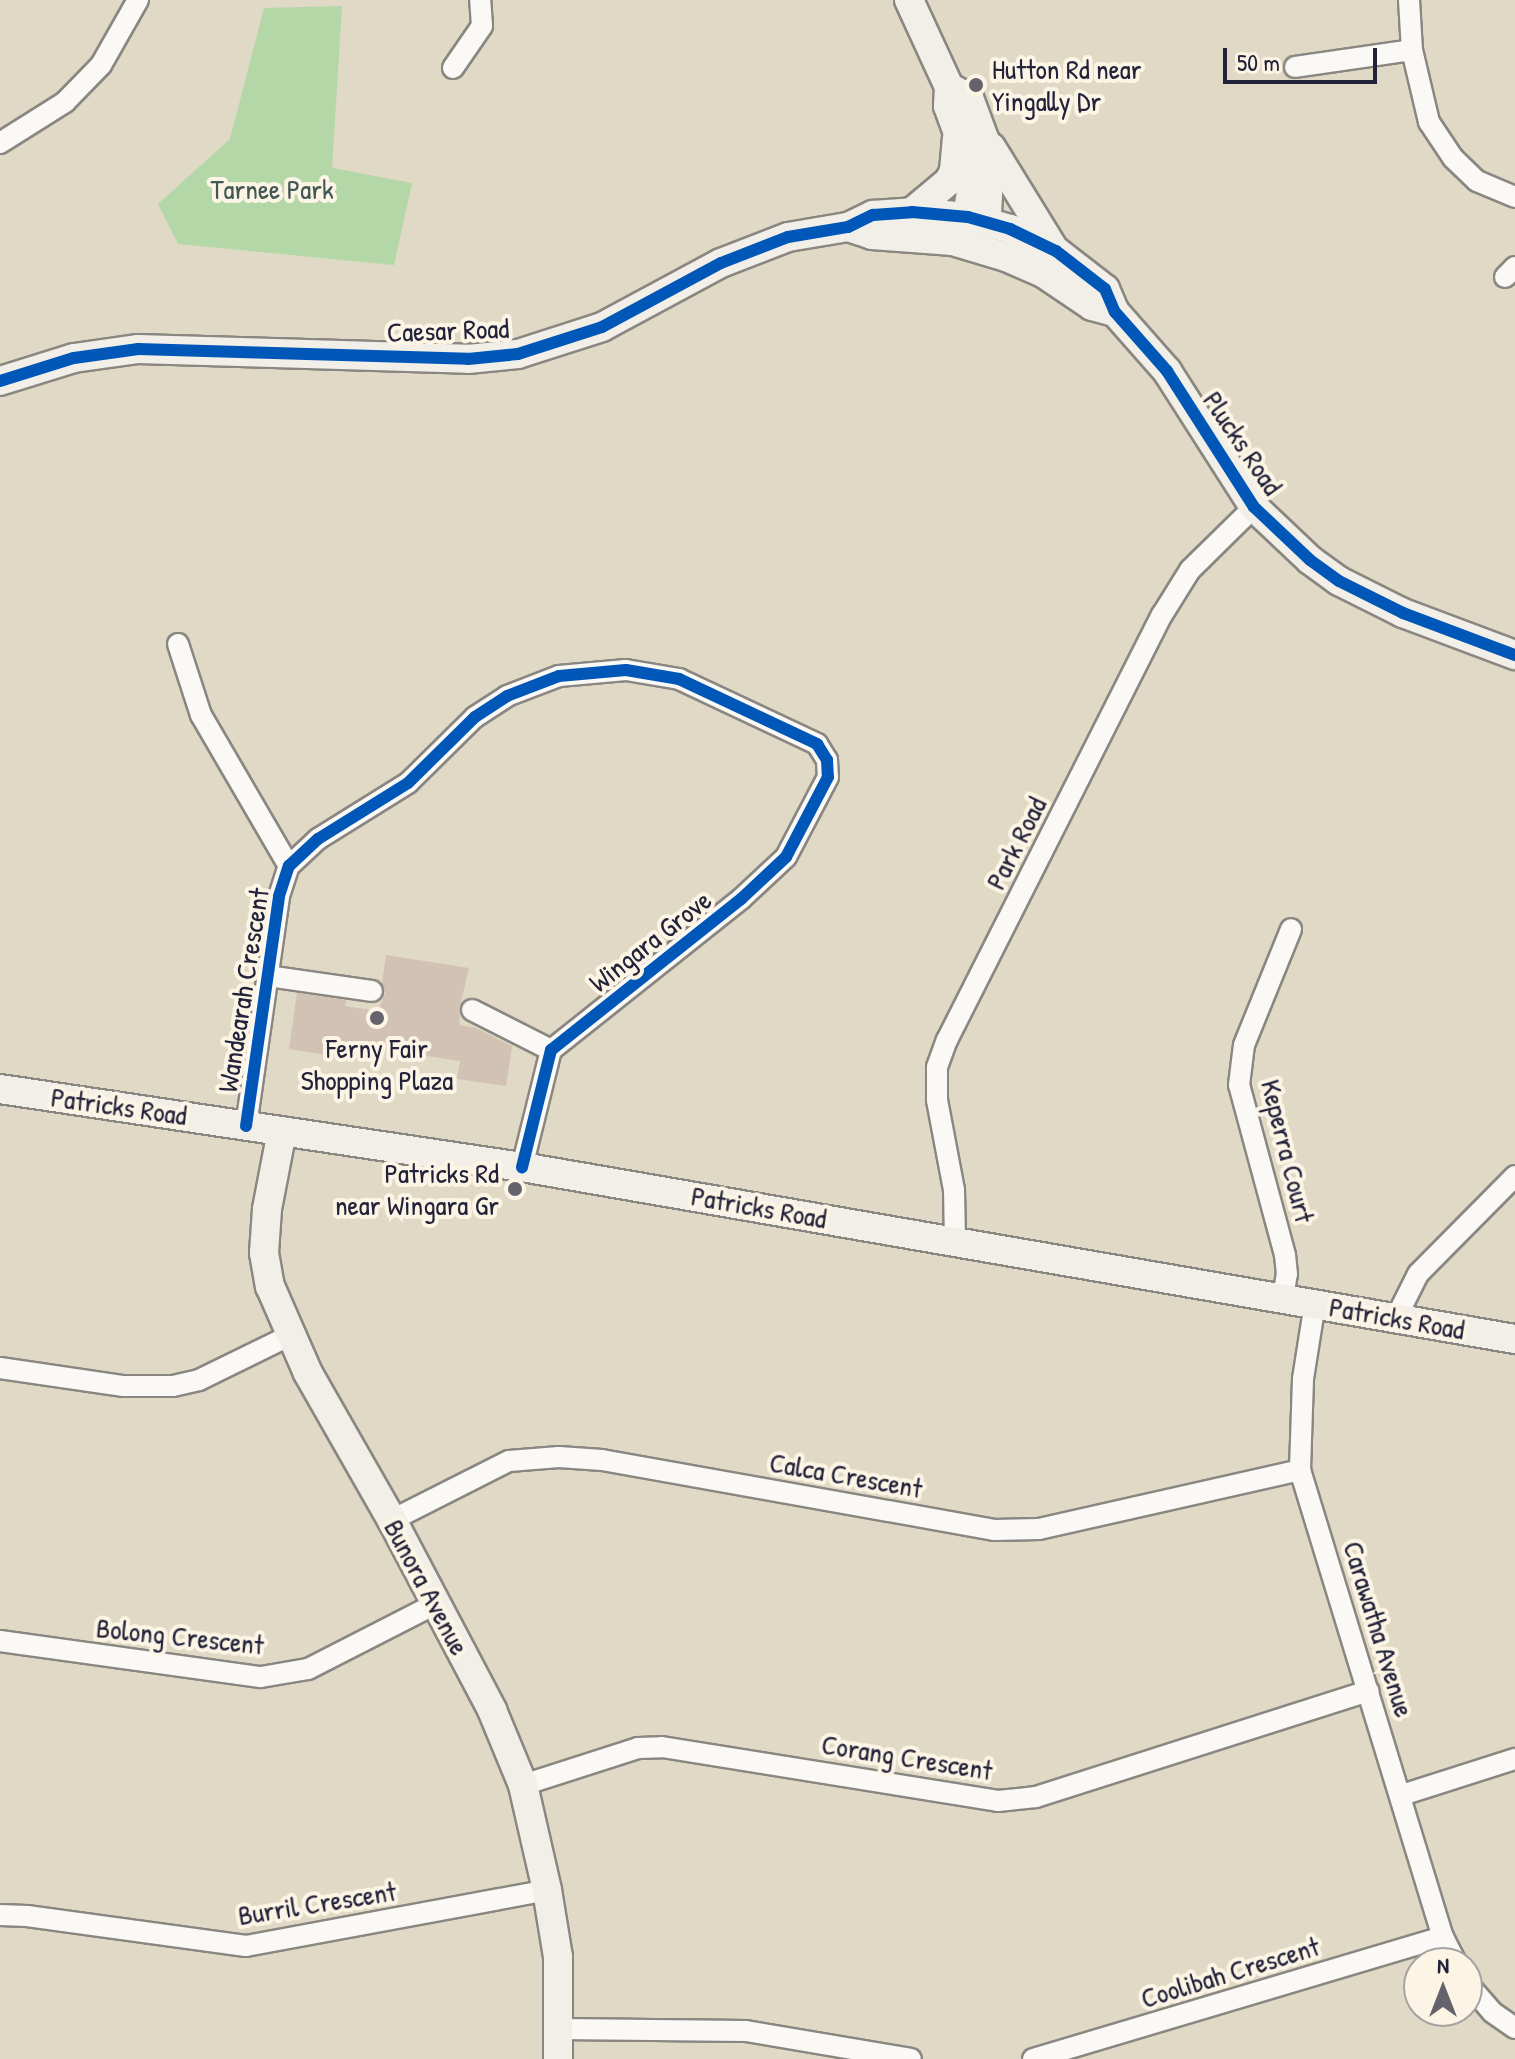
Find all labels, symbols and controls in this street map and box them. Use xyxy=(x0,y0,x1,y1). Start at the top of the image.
scale bar xyxy=(1227,32,1381,82)
text: 50 m xyxy=(1237,46,1280,78)
place label: Hutton Rd near Yingally Dr xyxy=(992,52,1142,118)
marker: Hutton Rd near Yingally Dr xyxy=(967,76,985,94)
park label: Tarnee Park xyxy=(210,172,334,206)
street label: Caesar Road xyxy=(386,311,510,349)
street label: Plucks Road xyxy=(1196,385,1290,501)
street label: Park Road xyxy=(979,791,1053,895)
street label: Wingara Grove xyxy=(582,883,718,999)
street label: Wandearah Crescent xyxy=(210,886,276,1094)
marker: Ferny Fair Shopping Plaza xyxy=(368,1009,386,1027)
place label: Ferny Fair Shopping Plaza xyxy=(301,1031,453,1097)
street label: Keperra Court xyxy=(1254,1076,1322,1226)
street label: Patricks Road xyxy=(49,1080,189,1132)
place label: Patricks Rd near Wingara Gr xyxy=(335,1156,499,1222)
street label: Patricks Road xyxy=(689,1179,829,1235)
marker: Patricks Rd near Wingara Gr xyxy=(506,1180,524,1198)
street label: Patricks Road xyxy=(1327,1290,1467,1346)
street label: Calca Crescent xyxy=(767,1445,925,1505)
street label: Bunora Avenue xyxy=(377,1514,477,1660)
street label: Carawatha Avenue xyxy=(1336,1537,1422,1721)
street label: Bolong Crescent xyxy=(95,1611,265,1661)
street label: Corang Crescent xyxy=(819,1727,995,1787)
street label: Burril Crescent xyxy=(236,1874,398,1932)
street label: Coolibah Crescent xyxy=(1137,1929,1323,2015)
north arrow xyxy=(1403,1947,1483,2027)
text: N xyxy=(1437,1950,1449,1980)

